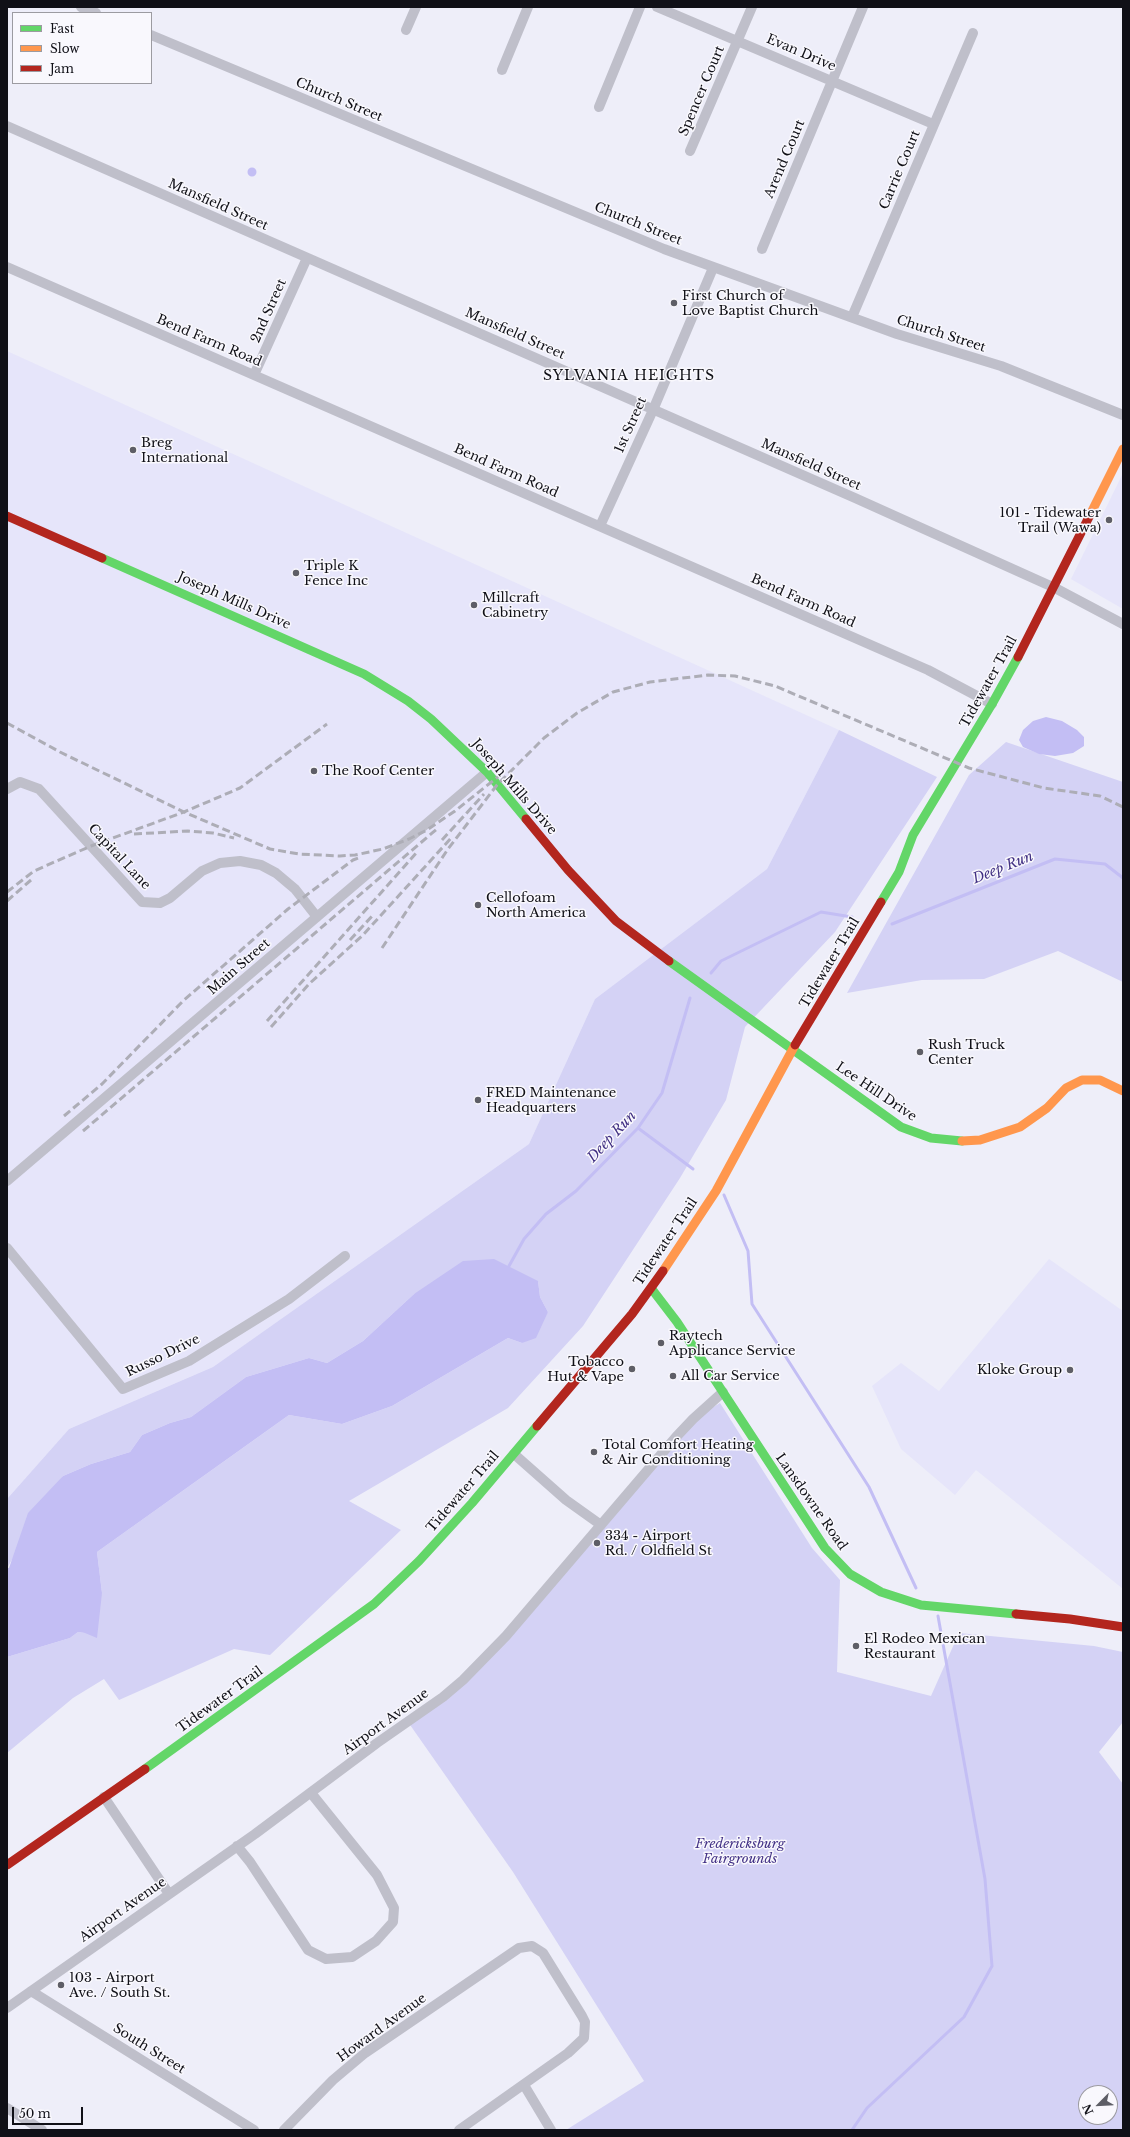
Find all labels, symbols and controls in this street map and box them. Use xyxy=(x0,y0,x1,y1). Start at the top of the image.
legend xyxy=(12,12,152,84)
text: Fast xyxy=(50,21,74,36)
street label: Evan Drive xyxy=(764,31,838,75)
text: Slow xyxy=(50,41,79,56)
street label: Spencer Court xyxy=(676,43,728,139)
text: Jam xyxy=(50,61,74,76)
street label: Church Street xyxy=(293,75,385,125)
street label: Arend Court xyxy=(761,117,809,201)
street label: Carrie Court xyxy=(876,128,924,212)
street label: Mansfield Street xyxy=(166,176,270,234)
street label: Church Street xyxy=(592,199,684,249)
street label: 2nd Street xyxy=(248,277,290,345)
place label: First Church of Love Baptist Church xyxy=(682,288,818,319)
marker: First Church of Love Baptist Church xyxy=(669,298,679,308)
street label: Mansfield Street xyxy=(463,305,567,363)
street label: Bend Farm Road xyxy=(154,312,264,370)
street label: Church Street xyxy=(894,312,988,356)
district label: SYLVANIA HEIGHTS xyxy=(543,368,715,384)
street label: 1st Street xyxy=(612,395,650,455)
place label: Breg International xyxy=(141,435,228,466)
street label: Mansfield Street xyxy=(759,436,863,494)
street label: Bend Farm Road xyxy=(451,441,561,501)
marker: Breg International xyxy=(128,445,138,455)
place label: 101 - Tidewater Trail (Wawa) xyxy=(999,505,1101,536)
marker: 101 - Tidewater Trail (Wawa) xyxy=(1104,515,1114,525)
place label: Triple K Fence Inc xyxy=(304,558,368,589)
marker: Triple K Fence Inc xyxy=(291,568,301,578)
street label: Joseph Mills Drive xyxy=(175,569,293,633)
street label: Bend Farm Road xyxy=(748,571,858,631)
place label: Millcraft Cabinetry xyxy=(482,590,548,621)
marker: Millcraft Cabinetry xyxy=(469,600,479,610)
street label: Tidewater Trail xyxy=(957,633,1021,731)
street label: Joseph Mills Drive xyxy=(468,736,560,838)
place label: The Roof Center xyxy=(322,763,434,779)
marker: The Roof Center xyxy=(309,766,319,776)
street label: Capital Lane xyxy=(85,821,153,893)
water label: Deep Run xyxy=(970,848,1036,888)
place label: Cellofoam North America xyxy=(486,890,586,921)
marker: Cellofoam North America xyxy=(473,900,483,910)
street label: Tidewater Trail xyxy=(797,915,863,1011)
street label: Main Street xyxy=(205,936,273,998)
place label: Rush Truck Center xyxy=(928,1037,1005,1068)
marker: Rush Truck Center xyxy=(915,1047,925,1057)
street label: Lee Hill Drive xyxy=(833,1059,919,1125)
place label: FRED Maintenance Headquarters xyxy=(486,1085,616,1116)
marker: FRED Maintenance Headquarters xyxy=(473,1095,483,1105)
water label: Deep Run xyxy=(584,1108,640,1166)
street label: Tidewater Trail xyxy=(631,1195,701,1289)
place label: Raytech Applicance Service xyxy=(669,1328,795,1359)
street label: Russo Drive xyxy=(124,1331,202,1381)
marker: Raytech Applicance Service xyxy=(656,1338,666,1348)
place label: Tobacco Hut & Vape xyxy=(547,1354,624,1385)
place label: Kloke Group xyxy=(977,1362,1062,1378)
marker: Tobacco Hut & Vape xyxy=(627,1364,637,1374)
marker: Kloke Group xyxy=(1065,1365,1075,1375)
place label: All Car Service xyxy=(681,1368,780,1384)
marker: All Car Service xyxy=(668,1371,678,1381)
place label: Total Comfort Heating & Air Conditioning xyxy=(602,1437,753,1468)
marker: Total Comfort Heating & Air Conditioning xyxy=(589,1447,599,1457)
street label: Tidewater Trail xyxy=(423,1448,503,1536)
street label: Lansdowne Road xyxy=(772,1451,850,1553)
place label: 334 - Airport Rd. / Oldfield St xyxy=(605,1528,712,1559)
marker: 334 - Airport Rd. / Oldfield St xyxy=(592,1538,602,1548)
place label: El Rodeo Mexican Restaurant xyxy=(864,1631,985,1662)
marker: El Rodeo Mexican Restaurant xyxy=(851,1641,861,1651)
street label: Tidewater Trail xyxy=(174,1664,266,1736)
street label: Airport Avenue xyxy=(340,1686,432,1758)
park label: Fredericksburg Fairgrounds xyxy=(695,1836,785,1867)
street label: Airport Avenue xyxy=(77,1874,169,1946)
place label: 103 - Airport Ave. / South St. xyxy=(69,1970,170,2001)
marker: 103 - Airport Ave. / South St. xyxy=(56,1980,66,1990)
street label: Howard Avenue xyxy=(334,1990,430,2066)
street label: South Street xyxy=(110,2021,188,2077)
north arrow xyxy=(1078,2085,1118,2125)
scale bar xyxy=(14,2099,85,2125)
text: N xyxy=(1079,2102,1096,2117)
text: 50 m xyxy=(19,2106,51,2121)

